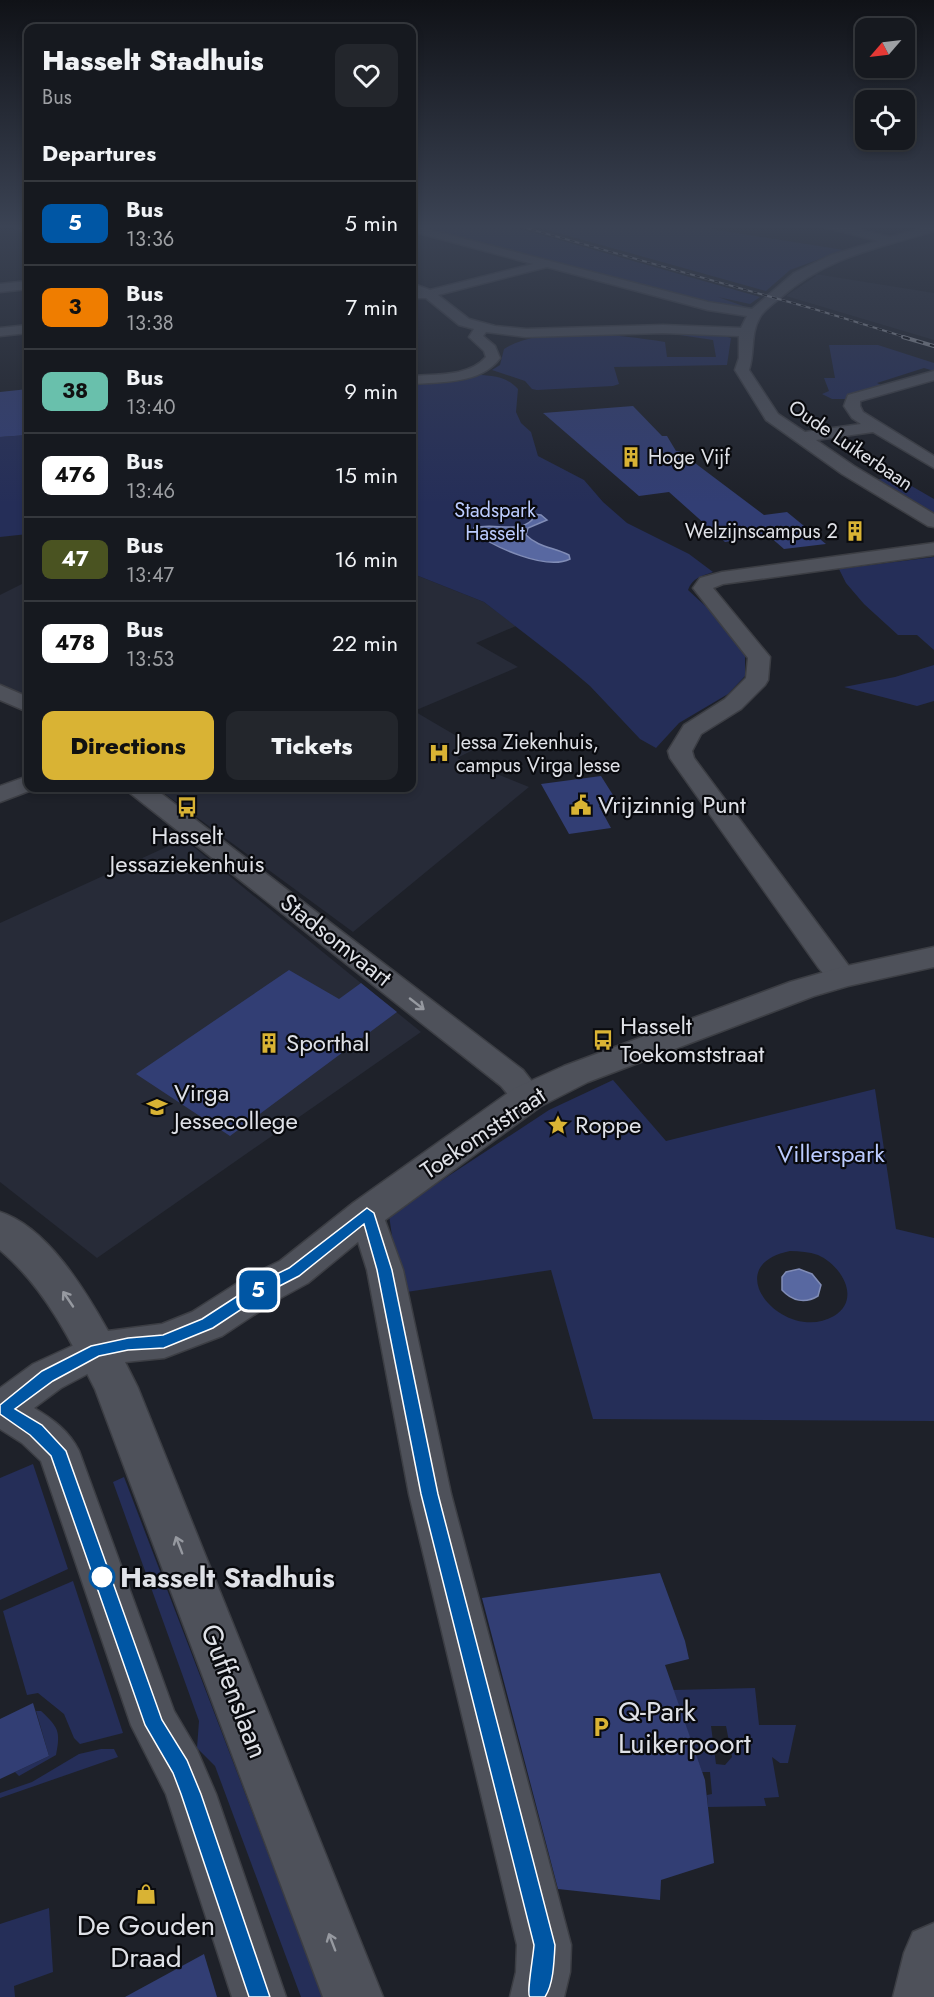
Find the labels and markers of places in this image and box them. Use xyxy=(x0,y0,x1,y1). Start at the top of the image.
place label: Hoge Vijf xyxy=(648,443,731,472)
building icon: Hoge Vijf xyxy=(619,445,643,469)
place label: Welzijnscampus 2 xyxy=(685,517,838,546)
building icon: Welzijnscampus 2 xyxy=(843,519,867,543)
place label: Jessa Ziekenhuis, campus Virga Jesse xyxy=(453,728,620,780)
hospital icon: Jessa Ziekenhuis, campus Virga Jesse xyxy=(427,741,451,765)
place label: Vrijzinnig Punt xyxy=(598,787,746,822)
public building icon: Vrijzinnig Punt xyxy=(569,793,593,817)
bus stop icon: Hasselt Jessaziekenhuis xyxy=(175,795,199,819)
place label: Hasselt Jessaziekenhuis xyxy=(107,818,264,881)
place label: Hasselt Toekomststraat xyxy=(620,1008,764,1071)
place label: Sporthal xyxy=(286,1025,370,1060)
bus stop icon: Hasselt Toekomststraat xyxy=(591,1028,615,1052)
building icon: Sporthal xyxy=(257,1031,281,1055)
place label: Virga Jessecollege xyxy=(171,1075,298,1138)
school or university icon: Virga Jessecollege xyxy=(145,1095,169,1119)
place label: Roppe xyxy=(575,1107,641,1142)
place icon: Roppe xyxy=(546,1113,570,1137)
place label: Hasselt Stadhuis xyxy=(120,1557,335,1598)
marker: Hasselt Stadhuis xyxy=(89,1564,115,1590)
place label: Q-Park Luikerpoort xyxy=(618,1691,751,1764)
parking icon: Q-Park Luikerpoort xyxy=(589,1715,613,1739)
shop icon: De Gouden Draad xyxy=(134,1882,158,1906)
place label: De Gouden Draad xyxy=(77,1905,215,1978)

